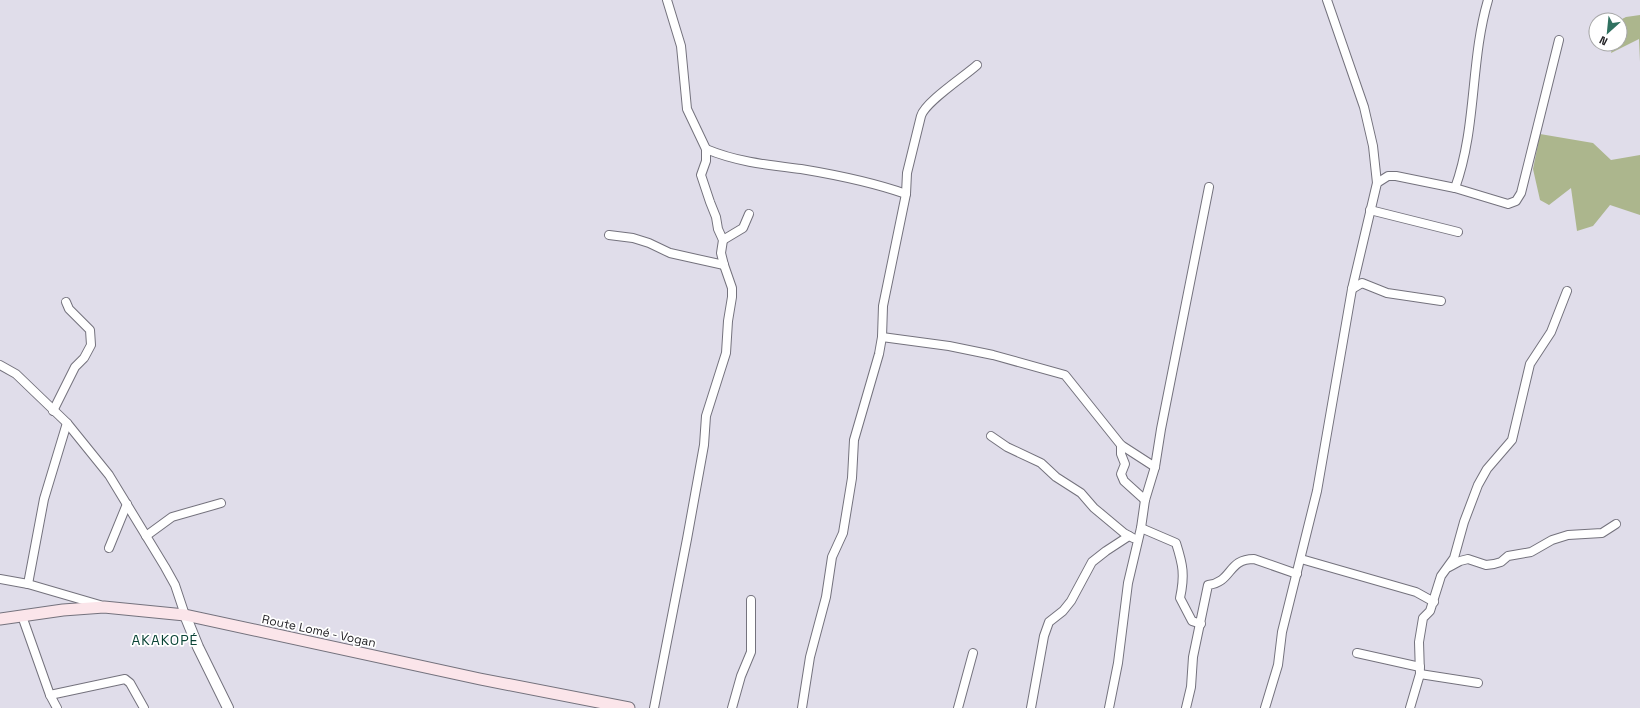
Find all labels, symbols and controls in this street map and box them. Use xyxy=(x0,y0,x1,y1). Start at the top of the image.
north arrow xyxy=(1588,12,1628,52)
text: N xyxy=(1597,33,1610,49)
street label: Route Lomé - Vogan xyxy=(260,611,378,651)
district label: AKAKOPÉ xyxy=(132,631,198,649)

